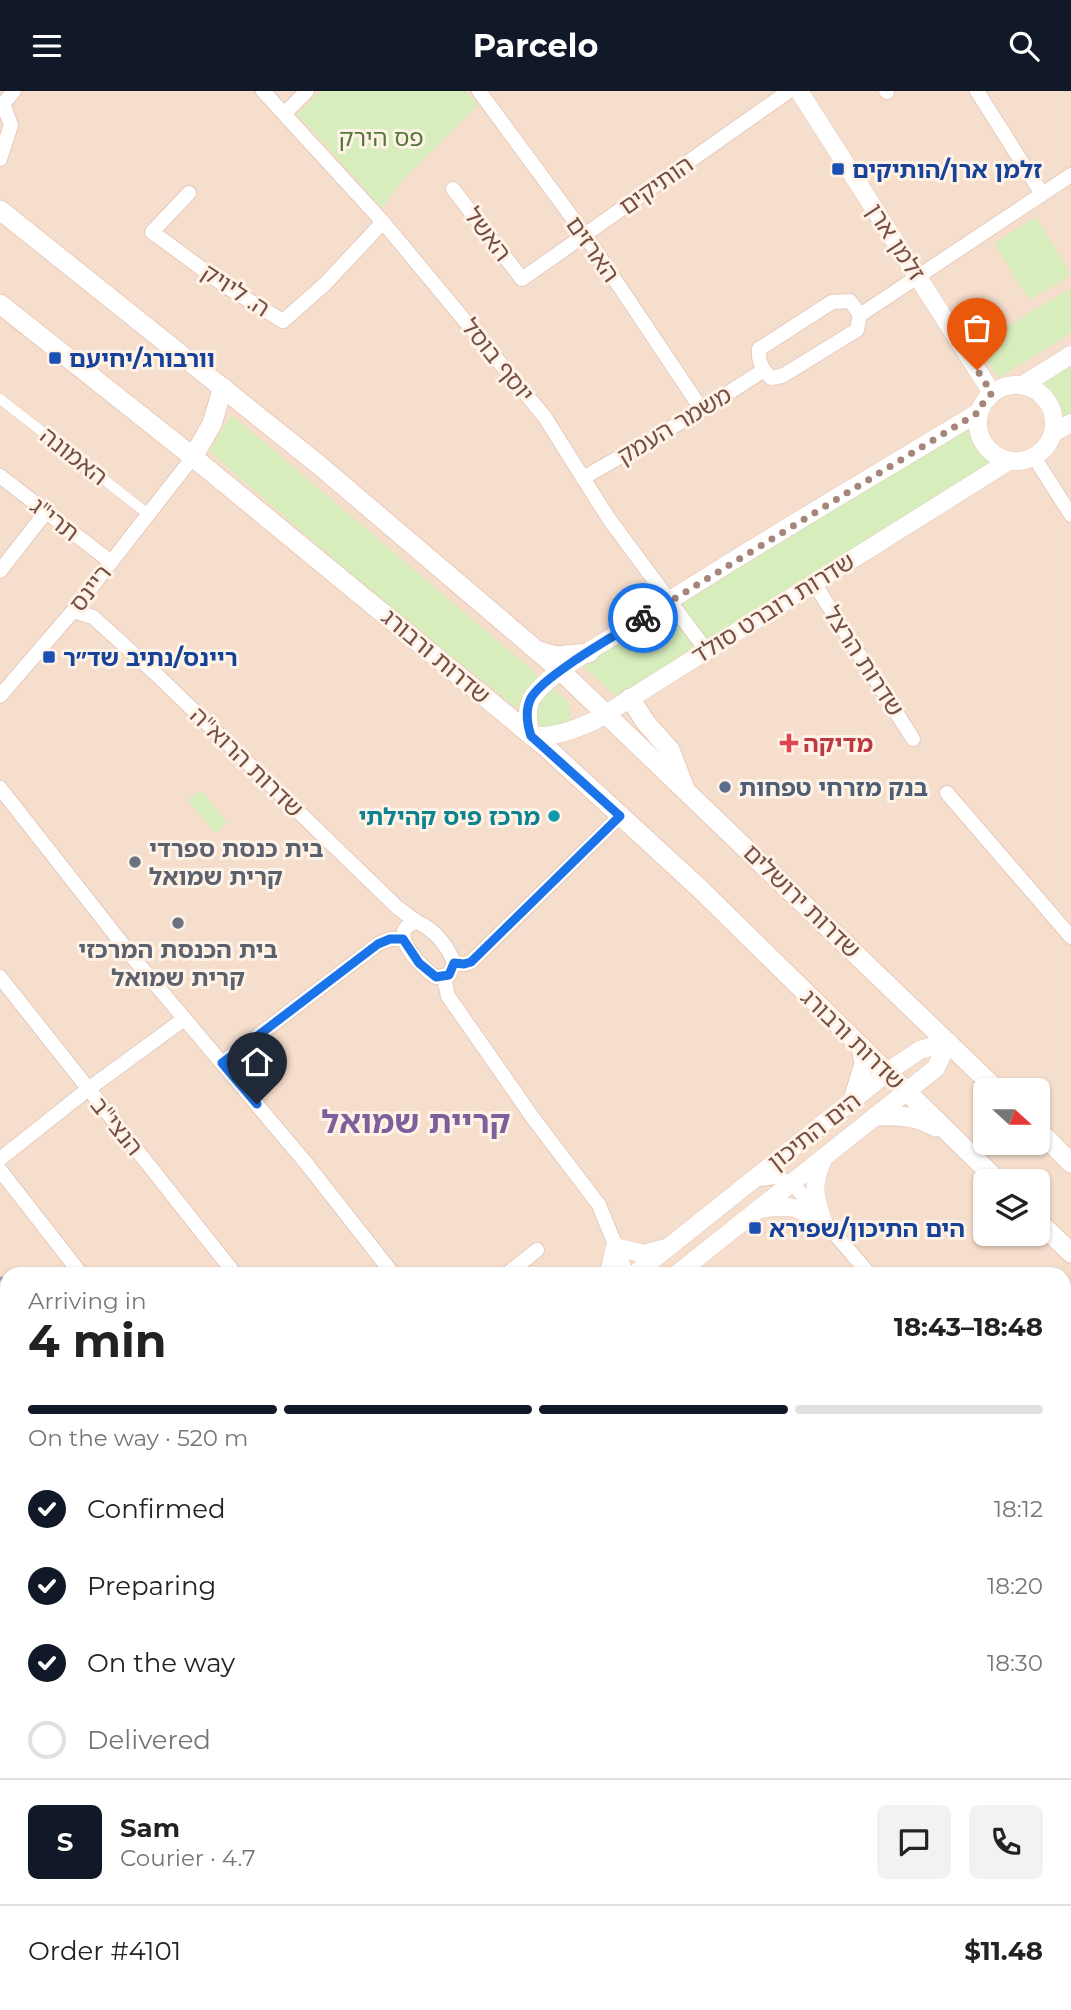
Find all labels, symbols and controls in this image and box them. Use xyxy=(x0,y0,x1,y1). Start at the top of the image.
text: Parcelo xyxy=(473,26,598,65)
icon: menu xyxy=(28,27,66,65)
icon: search xyxy=(1005,27,1043,65)
park label: פס הירק xyxy=(338,123,424,152)
street label: הותיקים xyxy=(614,149,698,221)
place label: זלמן ארן/הותיקים xyxy=(852,155,1042,184)
marker: זלמן ארן/הותיקים xyxy=(830,161,846,177)
street label: זלמן ארן xyxy=(860,198,932,286)
street label: האשל xyxy=(458,201,518,267)
street label: הארזים xyxy=(560,211,626,287)
street label: ה. ליויק xyxy=(196,257,276,323)
pin xyxy=(947,298,1007,370)
icon: bag xyxy=(958,309,996,347)
street label: יוסף בוסל xyxy=(456,313,540,407)
place label: וורבורג/יחיעם xyxy=(69,344,215,373)
marker: וורבורג/יחיעם xyxy=(47,350,63,366)
street label: משמר העמק xyxy=(612,380,736,470)
street label: האמונה xyxy=(35,421,113,491)
street label: תרי"ג xyxy=(25,491,85,547)
street label: שדרות רוברט סולד xyxy=(686,546,860,670)
street label: ריינס xyxy=(63,559,117,617)
courier xyxy=(608,583,678,653)
icon: bike xyxy=(624,599,662,637)
street label: שדרות הרצל xyxy=(818,600,910,722)
street label: שדרות ורבורג xyxy=(376,602,496,710)
place label: ריינס/נתיב שד״ר xyxy=(63,643,238,672)
marker: ריינס/נתיב שד״ר xyxy=(41,649,57,665)
street label: שדרות הרוא"ה xyxy=(184,701,310,823)
place label: מדיקה xyxy=(803,729,873,758)
marker: מדיקה xyxy=(781,735,797,751)
place label: בנק מזרחי טפחות xyxy=(739,773,928,802)
marker: בנק מזרחי טפחות xyxy=(717,779,733,795)
place label: מרכז פיס קהילתי xyxy=(359,802,540,831)
marker: מרכז פיס קהילתי xyxy=(546,808,562,824)
place label: בית כנסת ספרדי קרית שמואל xyxy=(149,834,324,891)
street label: שדרות ירושלים xyxy=(737,838,867,964)
marker: בית כנסת ספרדי קרית שמואל xyxy=(127,854,143,870)
marker: בית הכנסת המרכזי קרית שמואל xyxy=(170,915,186,931)
place label: בית הכנסת המרכזי קרית שמואל xyxy=(78,935,278,992)
street label: שדרות ורבורג xyxy=(795,982,911,1096)
pin xyxy=(227,1032,287,1104)
icon: home xyxy=(238,1043,276,1081)
north arrow xyxy=(973,1078,1050,1155)
map controls xyxy=(973,1078,1050,1246)
street label: הים התיכון xyxy=(762,1086,866,1176)
street label: הנצי"ב xyxy=(85,1091,149,1161)
district label: קריית שמואל xyxy=(322,1102,510,1141)
button: layers xyxy=(973,1169,1050,1246)
place label: הים התיכון/שפירא xyxy=(769,1214,965,1243)
marker: הים התיכון/שפירא xyxy=(747,1220,763,1236)
text: Arriving in xyxy=(28,1287,147,1315)
text: 18:43–18:48 xyxy=(894,1311,1043,1343)
text: 4 min xyxy=(28,1312,167,1369)
text: On the way · 520 m xyxy=(28,1424,248,1452)
icon: check xyxy=(28,1490,66,1528)
text: Confirmed xyxy=(87,1493,226,1525)
text: 18:12 xyxy=(994,1495,1043,1523)
icon: check xyxy=(28,1567,66,1605)
text: Preparing xyxy=(87,1570,216,1602)
text: 18:20 xyxy=(987,1572,1043,1600)
icon: check xyxy=(28,1644,66,1682)
text: On the way xyxy=(87,1647,235,1679)
text: 18:30 xyxy=(987,1649,1043,1677)
text: Delivered xyxy=(87,1724,211,1756)
button: chat xyxy=(877,1805,951,1879)
button: phone xyxy=(969,1805,1043,1879)
text: Sam xyxy=(120,1812,180,1844)
text: S xyxy=(57,1826,73,1858)
text: Courier · 4.7 xyxy=(120,1844,256,1872)
text: Order #4101 xyxy=(28,1935,181,1967)
text: $11.48 xyxy=(964,1935,1043,1967)

